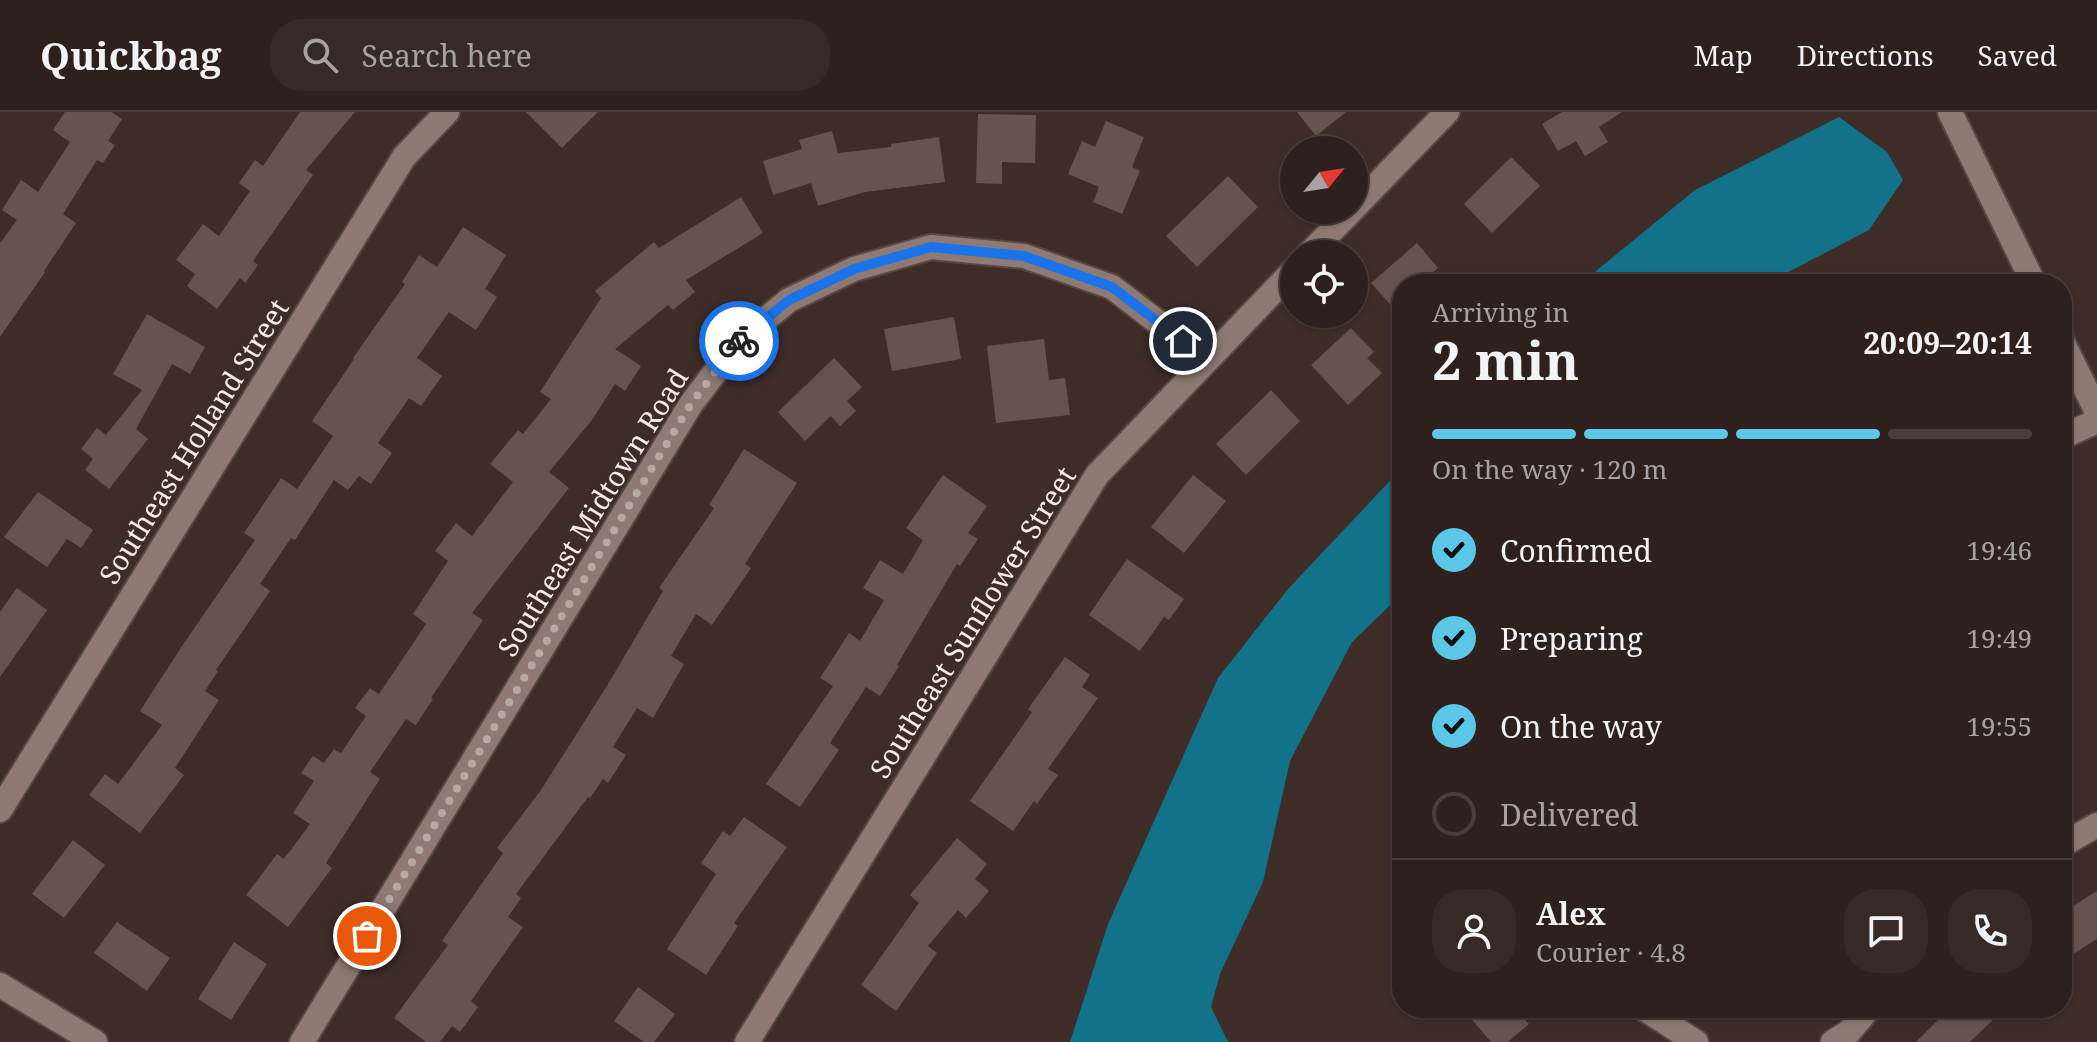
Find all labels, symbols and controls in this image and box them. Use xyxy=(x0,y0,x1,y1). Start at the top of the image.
search box xyxy=(270,19,830,91)
text: Quickbag xyxy=(40,29,222,81)
icon: search xyxy=(298,33,342,77)
text: Search here xyxy=(362,35,532,76)
text: Map xyxy=(1693,36,1753,74)
text: Directions xyxy=(1797,36,1934,74)
text: Saved xyxy=(1978,36,2057,74)
north arrow xyxy=(1280,136,1368,224)
map controls xyxy=(1280,136,1368,328)
button: locate xyxy=(1280,240,1368,328)
street label: Southeast Holland Street xyxy=(90,291,296,591)
text: Arriving in xyxy=(1432,294,1569,330)
courier xyxy=(699,301,779,381)
pin xyxy=(1149,307,1217,375)
icon: bike xyxy=(717,319,761,363)
icon: home xyxy=(1161,319,1205,363)
text: 20:09–20:14 xyxy=(1863,322,2032,363)
text: 2 min xyxy=(1432,324,1579,395)
street label: Southeast Midtown Road xyxy=(488,361,696,663)
text: On the way · 120 m xyxy=(1432,451,1667,487)
street label: Southeast Sunflower Street xyxy=(860,459,1084,785)
icon: check xyxy=(1432,528,1476,572)
text: Confirmed xyxy=(1500,530,1652,571)
text: 19:46 xyxy=(1966,532,2032,568)
icon: check xyxy=(1432,616,1476,660)
text: Preparing xyxy=(1500,618,1643,659)
text: 19:49 xyxy=(1966,620,2032,656)
icon: check xyxy=(1432,704,1476,748)
text: On the way xyxy=(1500,706,1662,747)
text: 19:55 xyxy=(1966,708,2032,744)
text: Delivered xyxy=(1500,794,1639,835)
button: person xyxy=(1432,889,1516,973)
button: chat xyxy=(1844,889,1928,973)
button: phone xyxy=(1948,889,2032,973)
text: Alex xyxy=(1536,893,1606,934)
pin xyxy=(333,902,401,970)
icon: bag xyxy=(345,914,389,958)
text: Courier · 4.8 xyxy=(1536,934,1686,970)

